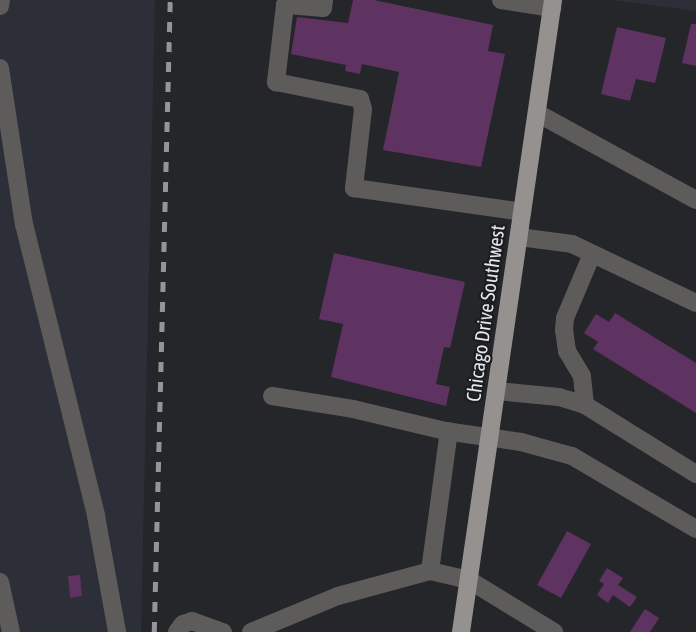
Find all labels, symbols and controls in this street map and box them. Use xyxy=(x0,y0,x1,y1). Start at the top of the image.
street label: Chicago Drive Southwest xyxy=(461,223,509,403)

